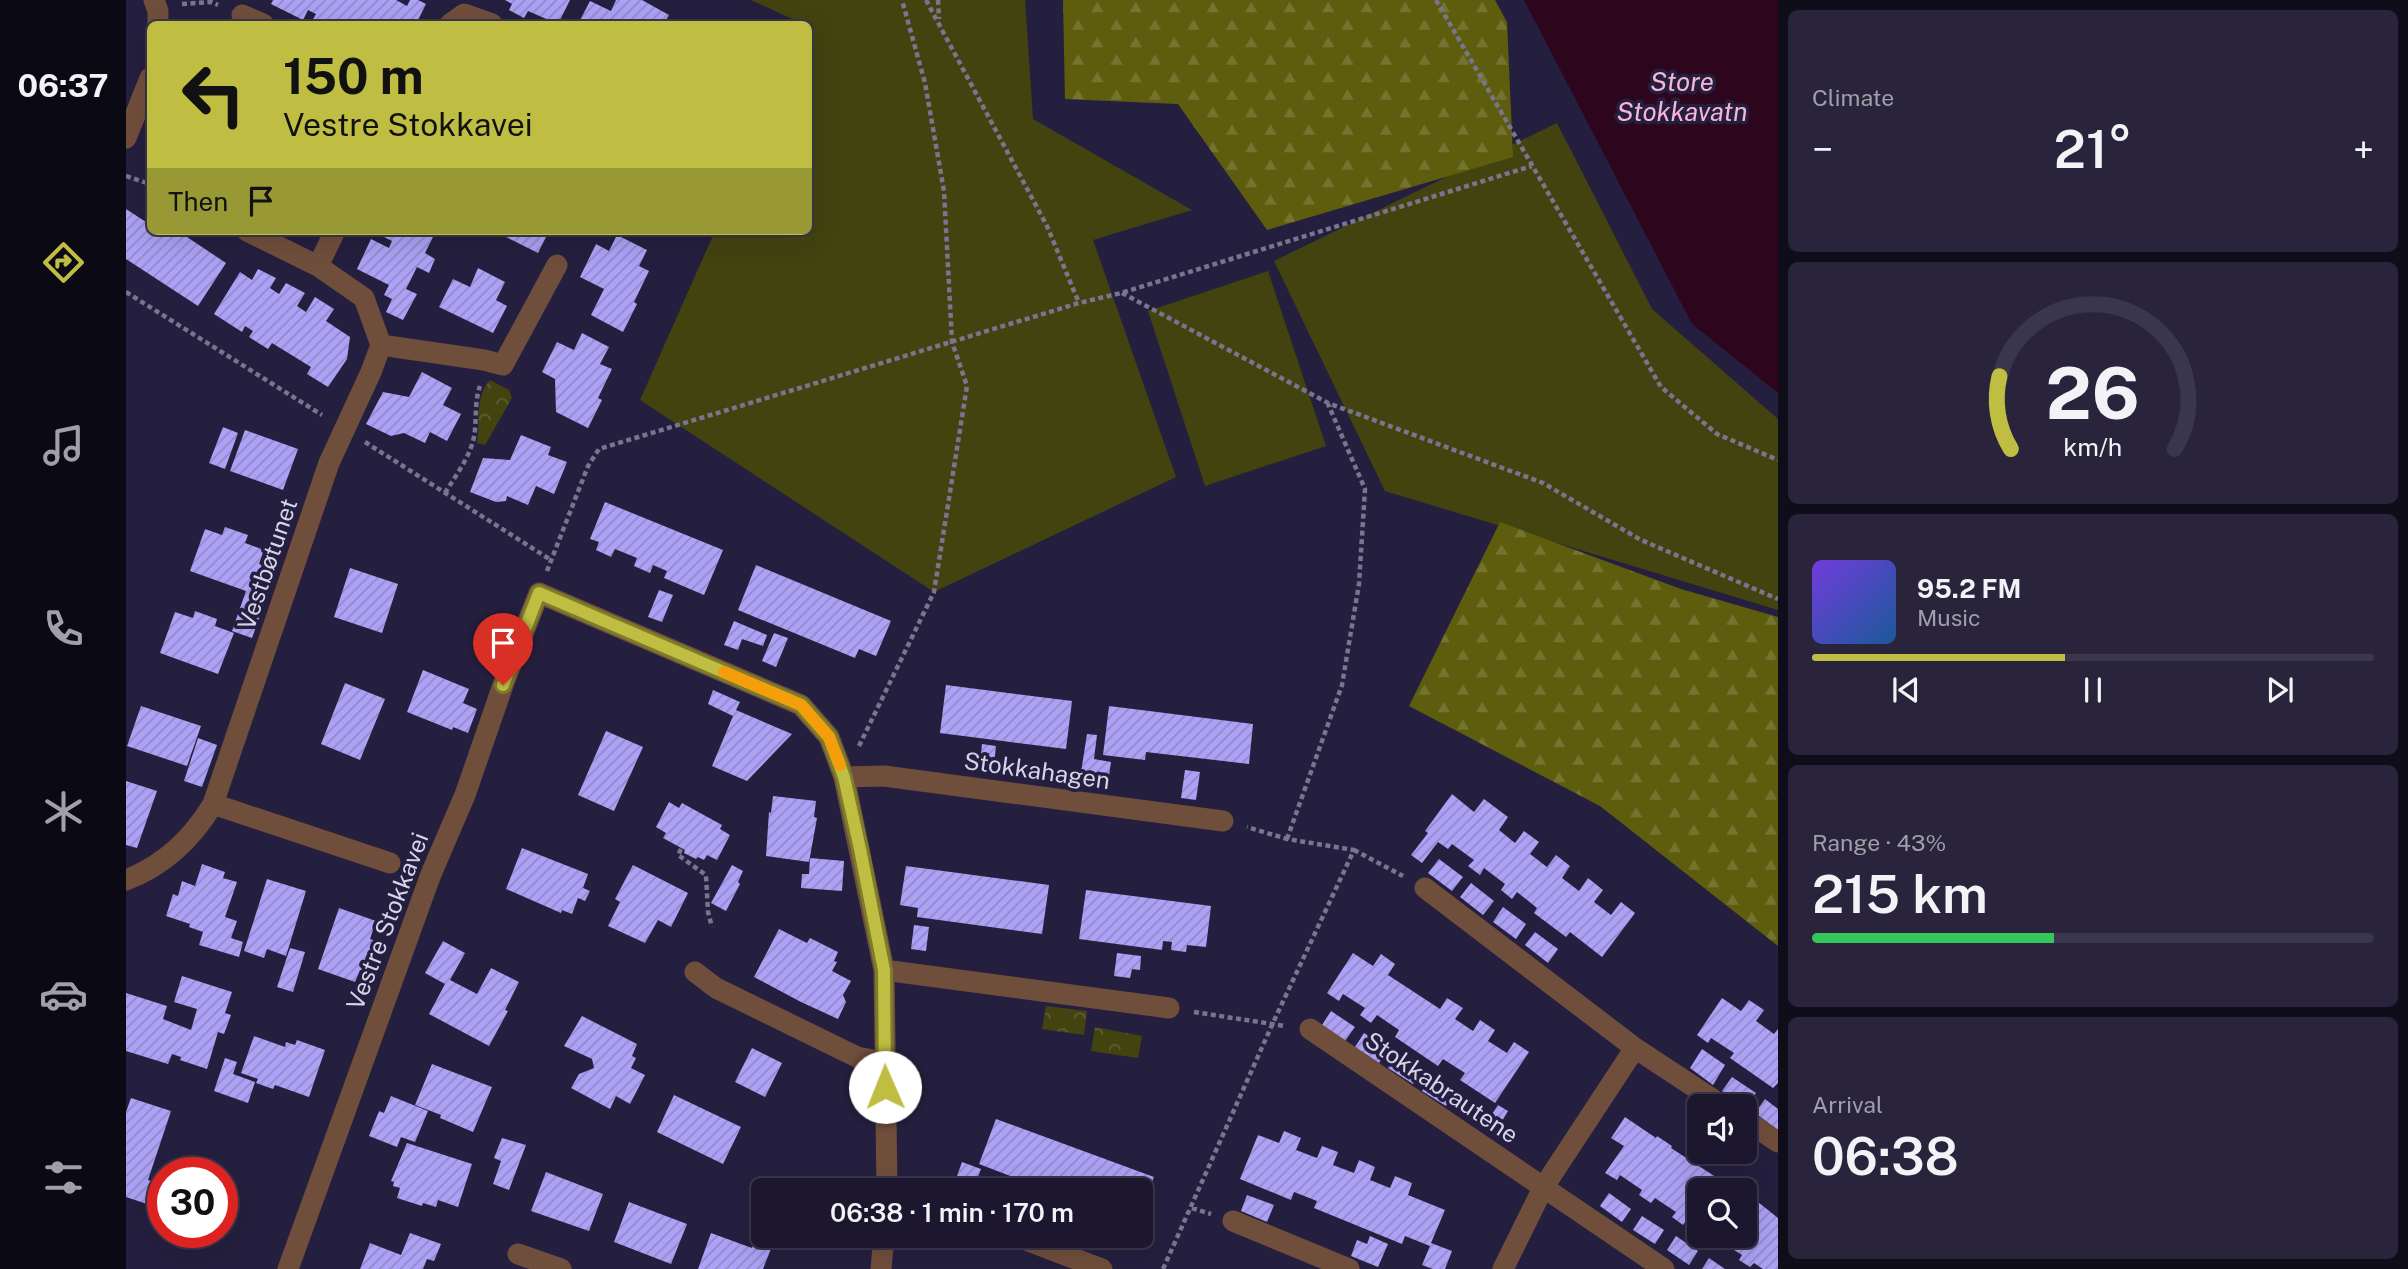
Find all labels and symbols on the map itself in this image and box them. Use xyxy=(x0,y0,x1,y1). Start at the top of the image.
water label: Store Stokkavatn xyxy=(1616,66,1748,127)
street label: Vestbøtunet xyxy=(231,495,303,633)
pin xyxy=(473,613,533,685)
street label: Stokkahagen xyxy=(962,746,1112,794)
street label: Vestre Stokkavei xyxy=(340,829,434,1013)
street label: Stokkabrautene xyxy=(1360,1025,1524,1149)
position arrow xyxy=(848,1050,922,1124)
speed limit sign: 30 xyxy=(147,1157,238,1248)

